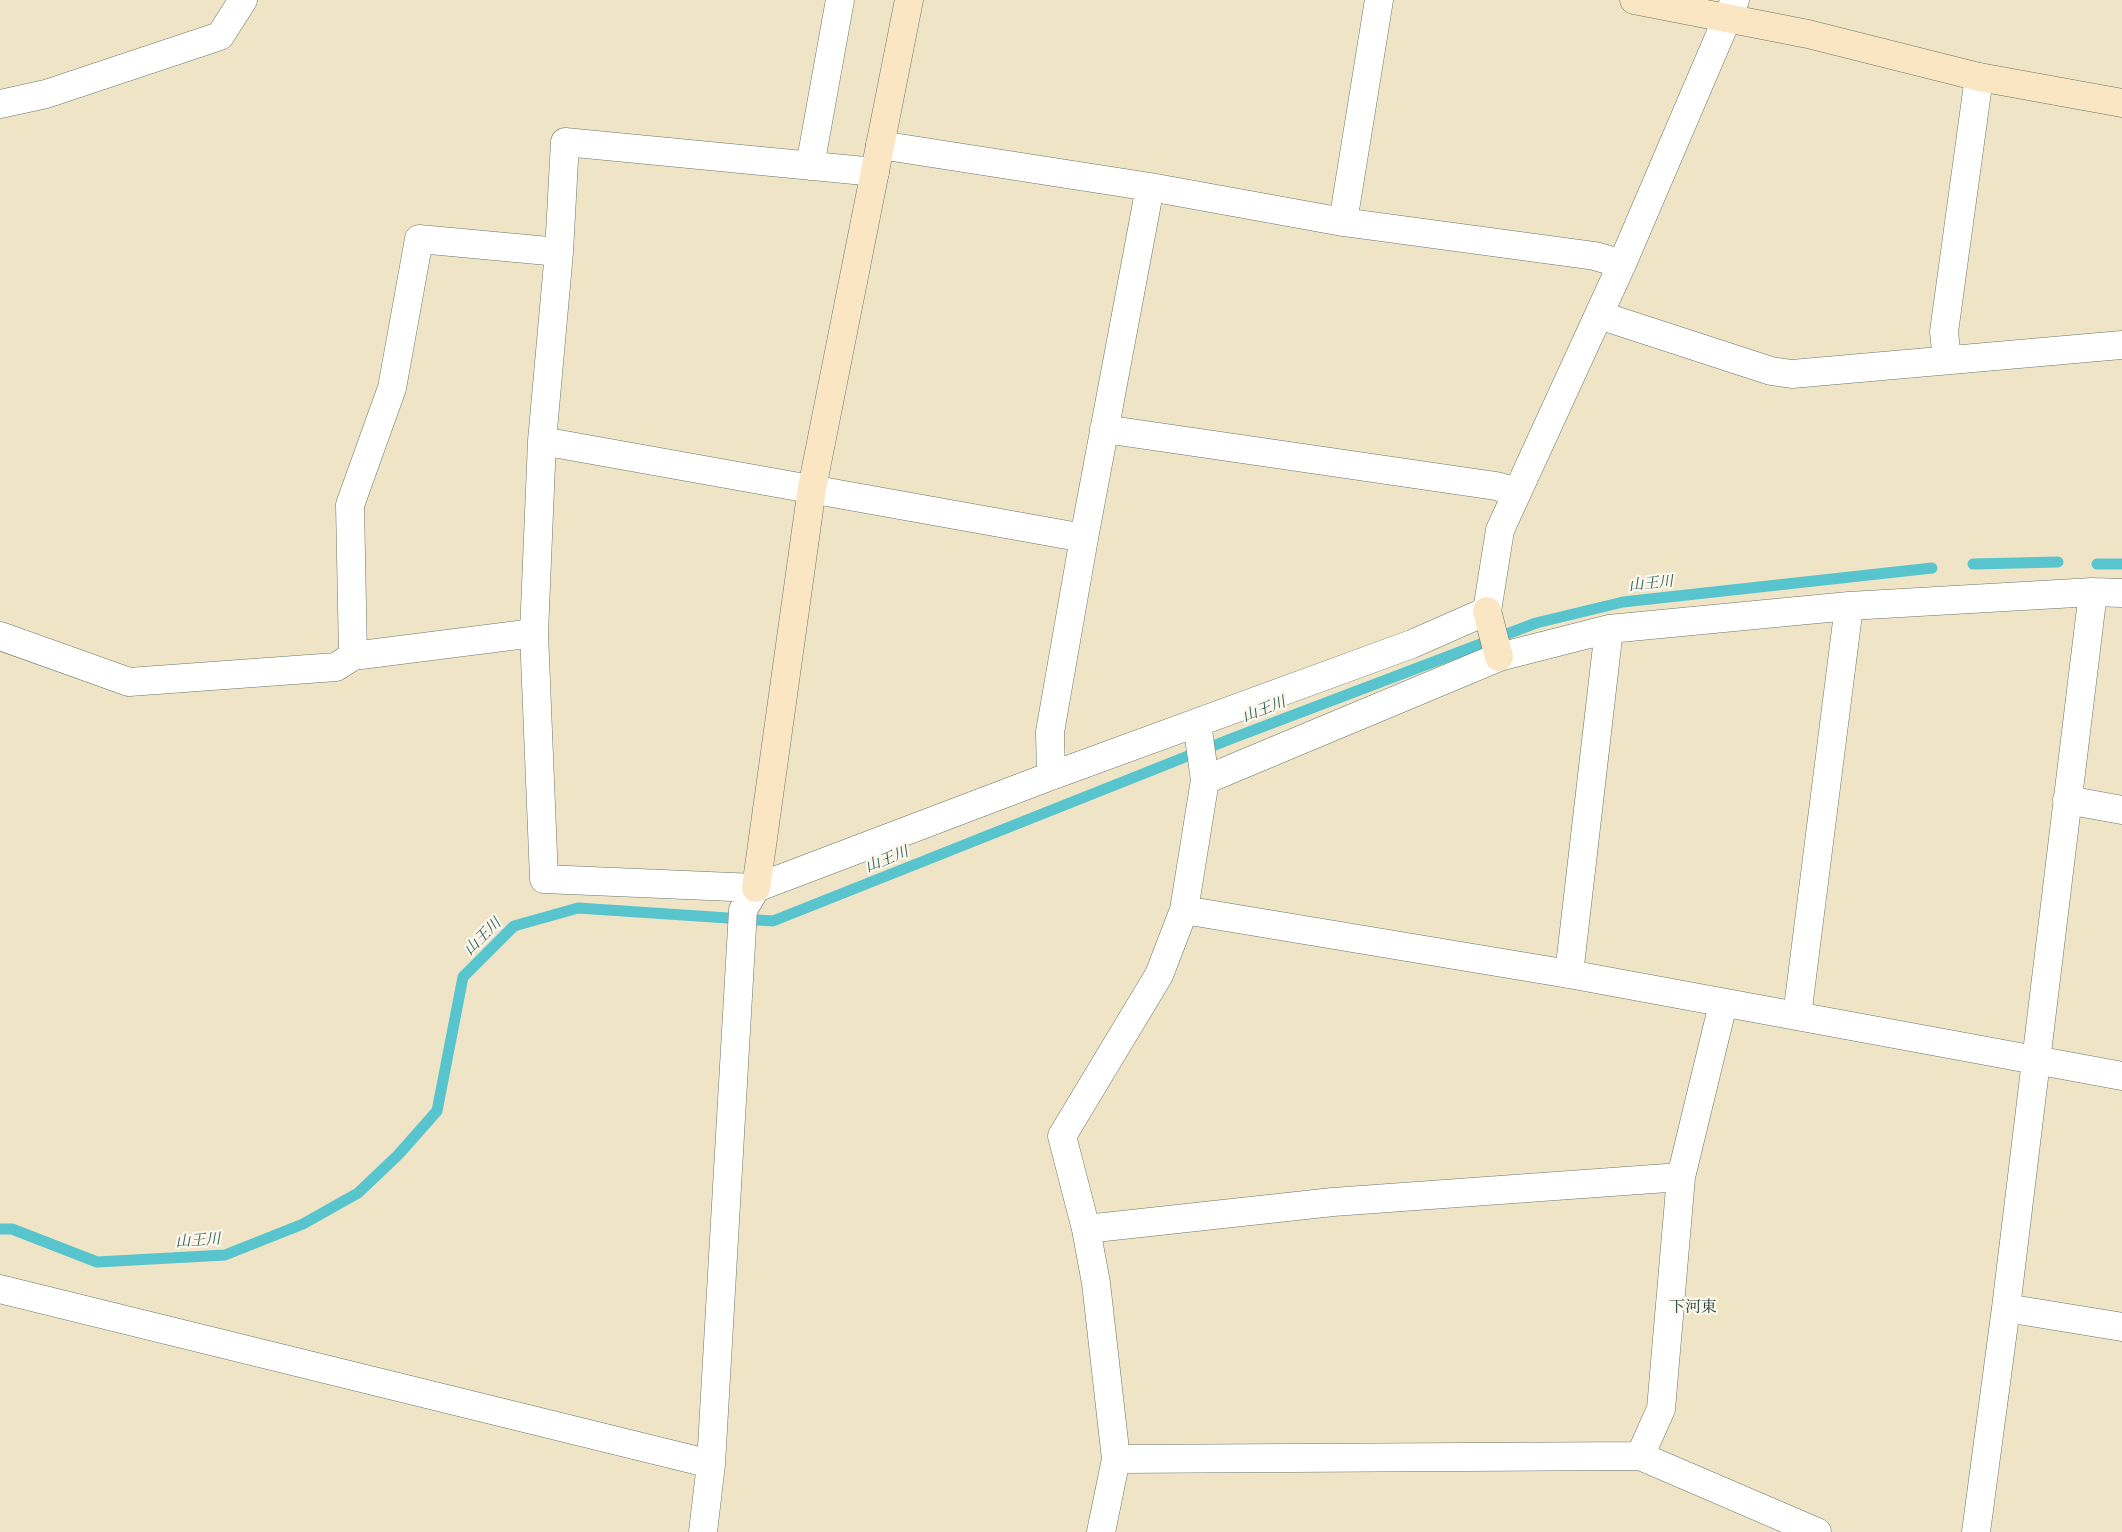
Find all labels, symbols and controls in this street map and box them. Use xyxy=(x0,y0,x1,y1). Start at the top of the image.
water label: 山王川 xyxy=(1628,573,1674,595)
water label: 山王川 xyxy=(1240,694,1288,726)
water label: 山王川 xyxy=(863,843,911,877)
water label: 山王川 xyxy=(461,915,505,959)
water label: 山王川 xyxy=(175,1230,221,1252)
district label: 下河東 xyxy=(1669,1298,1717,1318)

